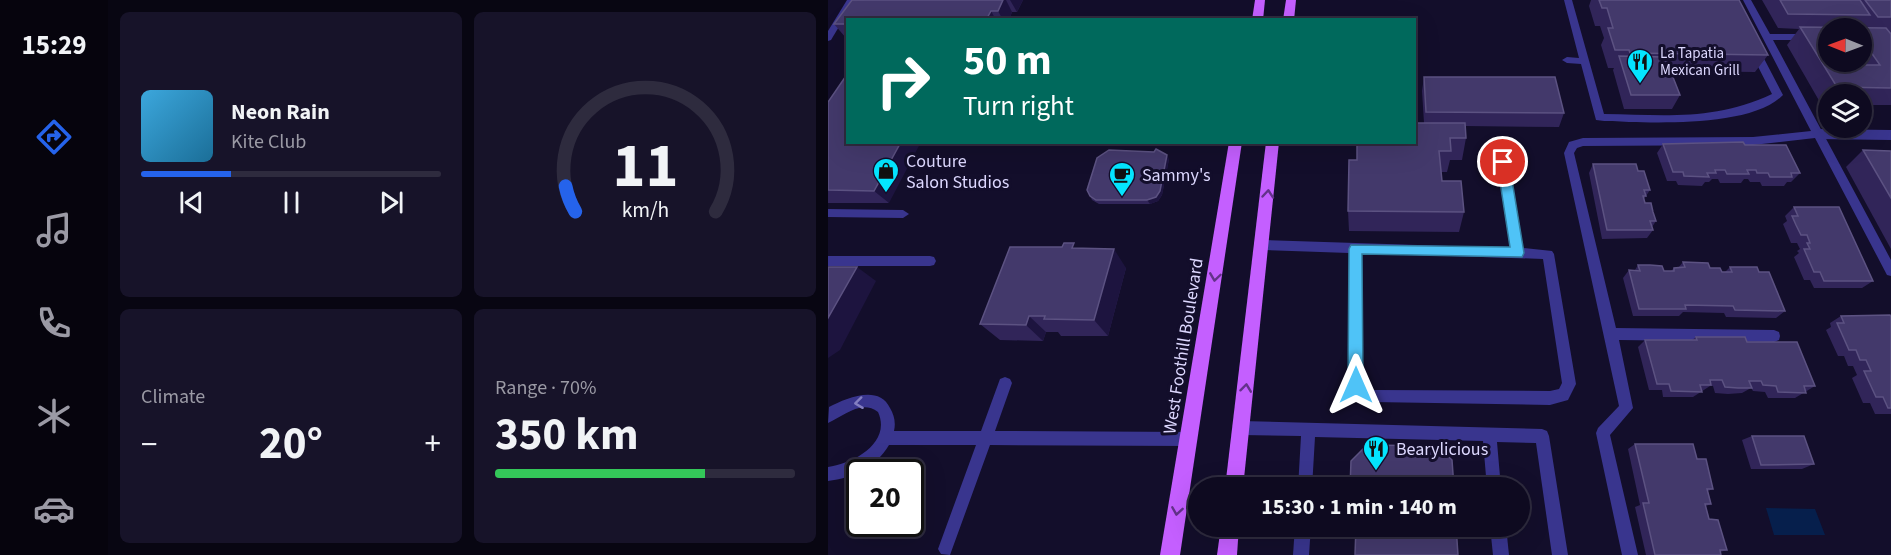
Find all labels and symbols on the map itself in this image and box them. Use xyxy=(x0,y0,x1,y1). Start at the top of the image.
north arrow xyxy=(1818,18,1872,72)
place label: La Tapatia Mexican Grill xyxy=(1660,43,1740,81)
restaurant icon: La Tapatia Mexican Grill xyxy=(1625,47,1655,85)
pin xyxy=(1477,136,1528,187)
place label: Couture Salon Studios xyxy=(906,149,1009,195)
shop icon: Couture Salon Studios xyxy=(871,156,901,194)
cafe icon: Sammy's xyxy=(1107,160,1137,198)
place label: Sammy's xyxy=(1142,163,1211,188)
one-way arrow xyxy=(1261,189,1274,198)
street label: West Foothill Boulevard xyxy=(1157,256,1210,436)
one-way arrow xyxy=(1209,272,1221,282)
position arrow xyxy=(1324,353,1388,417)
one-way arrow xyxy=(1239,383,1252,392)
one-way arrow xyxy=(855,396,864,408)
restaurant icon: Bearylicious xyxy=(1361,434,1391,472)
place label: Bearylicious xyxy=(1396,437,1488,462)
speed limit sign: 20 xyxy=(846,459,924,537)
one-way arrow xyxy=(1171,506,1184,516)

